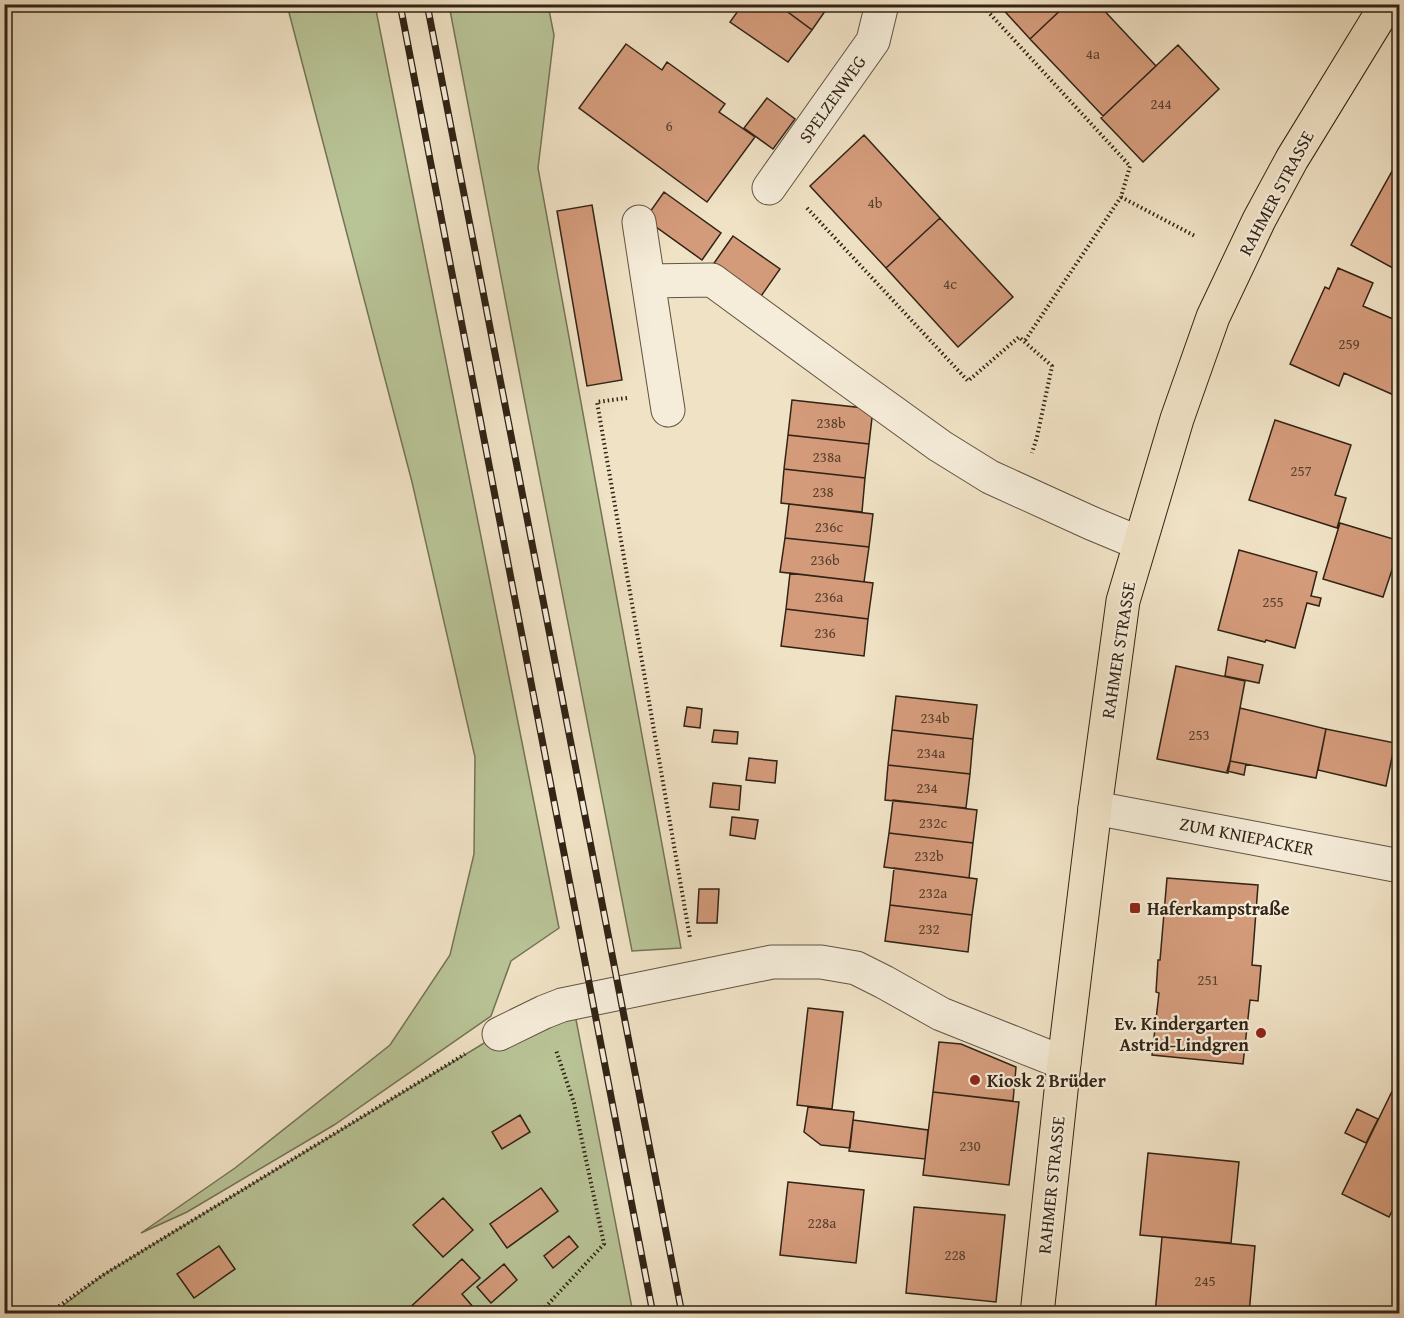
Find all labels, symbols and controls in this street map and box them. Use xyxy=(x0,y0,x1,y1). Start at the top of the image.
house number: 4a xyxy=(1086,43,1100,64)
street label: SPELZENWEG xyxy=(792,49,872,148)
house number: 244 xyxy=(1150,93,1172,114)
house number: 6 xyxy=(665,115,673,136)
street label: RAHMER STRASSE xyxy=(1232,126,1320,260)
house number: 4b xyxy=(868,192,883,213)
house number: 4c xyxy=(943,273,957,294)
house number: 259 xyxy=(1338,333,1360,354)
house number: 238b xyxy=(816,412,846,433)
house number: 238a xyxy=(813,446,841,467)
house number: 257 xyxy=(1290,460,1312,481)
house number: 238 xyxy=(812,481,834,502)
house number: 236c xyxy=(815,516,844,537)
house number: 236b xyxy=(810,549,840,570)
street label: RAHMER STRASSE xyxy=(1094,580,1142,720)
house number: 236a xyxy=(815,586,843,607)
house number: 255 xyxy=(1262,591,1284,612)
house number: 236 xyxy=(814,622,836,643)
house number: 234b xyxy=(920,707,950,728)
house number: 253 xyxy=(1188,724,1210,745)
house number: 234a xyxy=(917,742,945,763)
house number: 234 xyxy=(916,777,938,798)
street label: ZUM KNIEPACKER xyxy=(1177,810,1317,862)
house number: 232c xyxy=(919,812,948,833)
house number: 232b xyxy=(914,845,944,866)
house number: 232a xyxy=(919,882,947,903)
place label: Haferkampstraße xyxy=(1147,895,1290,922)
marker: Haferkampstraße xyxy=(1128,901,1142,915)
house number: 232 xyxy=(918,918,940,939)
house number: 251 xyxy=(1197,969,1219,990)
place label: Ev. Kindergarten Astrid-Lindgren xyxy=(1115,1010,1249,1058)
marker: Ev. Kindergarten Astrid-Lindgren xyxy=(1254,1026,1268,1040)
place label: Kiosk 2 Brüder xyxy=(987,1067,1107,1094)
marker: Kiosk 2 Brüder xyxy=(968,1073,982,1087)
street label: RAHMER STRASSE xyxy=(1030,1115,1072,1255)
house number: 230 xyxy=(959,1135,981,1156)
house number: 228a xyxy=(808,1212,836,1233)
house number: 228 xyxy=(944,1244,966,1265)
house number: 245 xyxy=(1194,1270,1216,1291)

